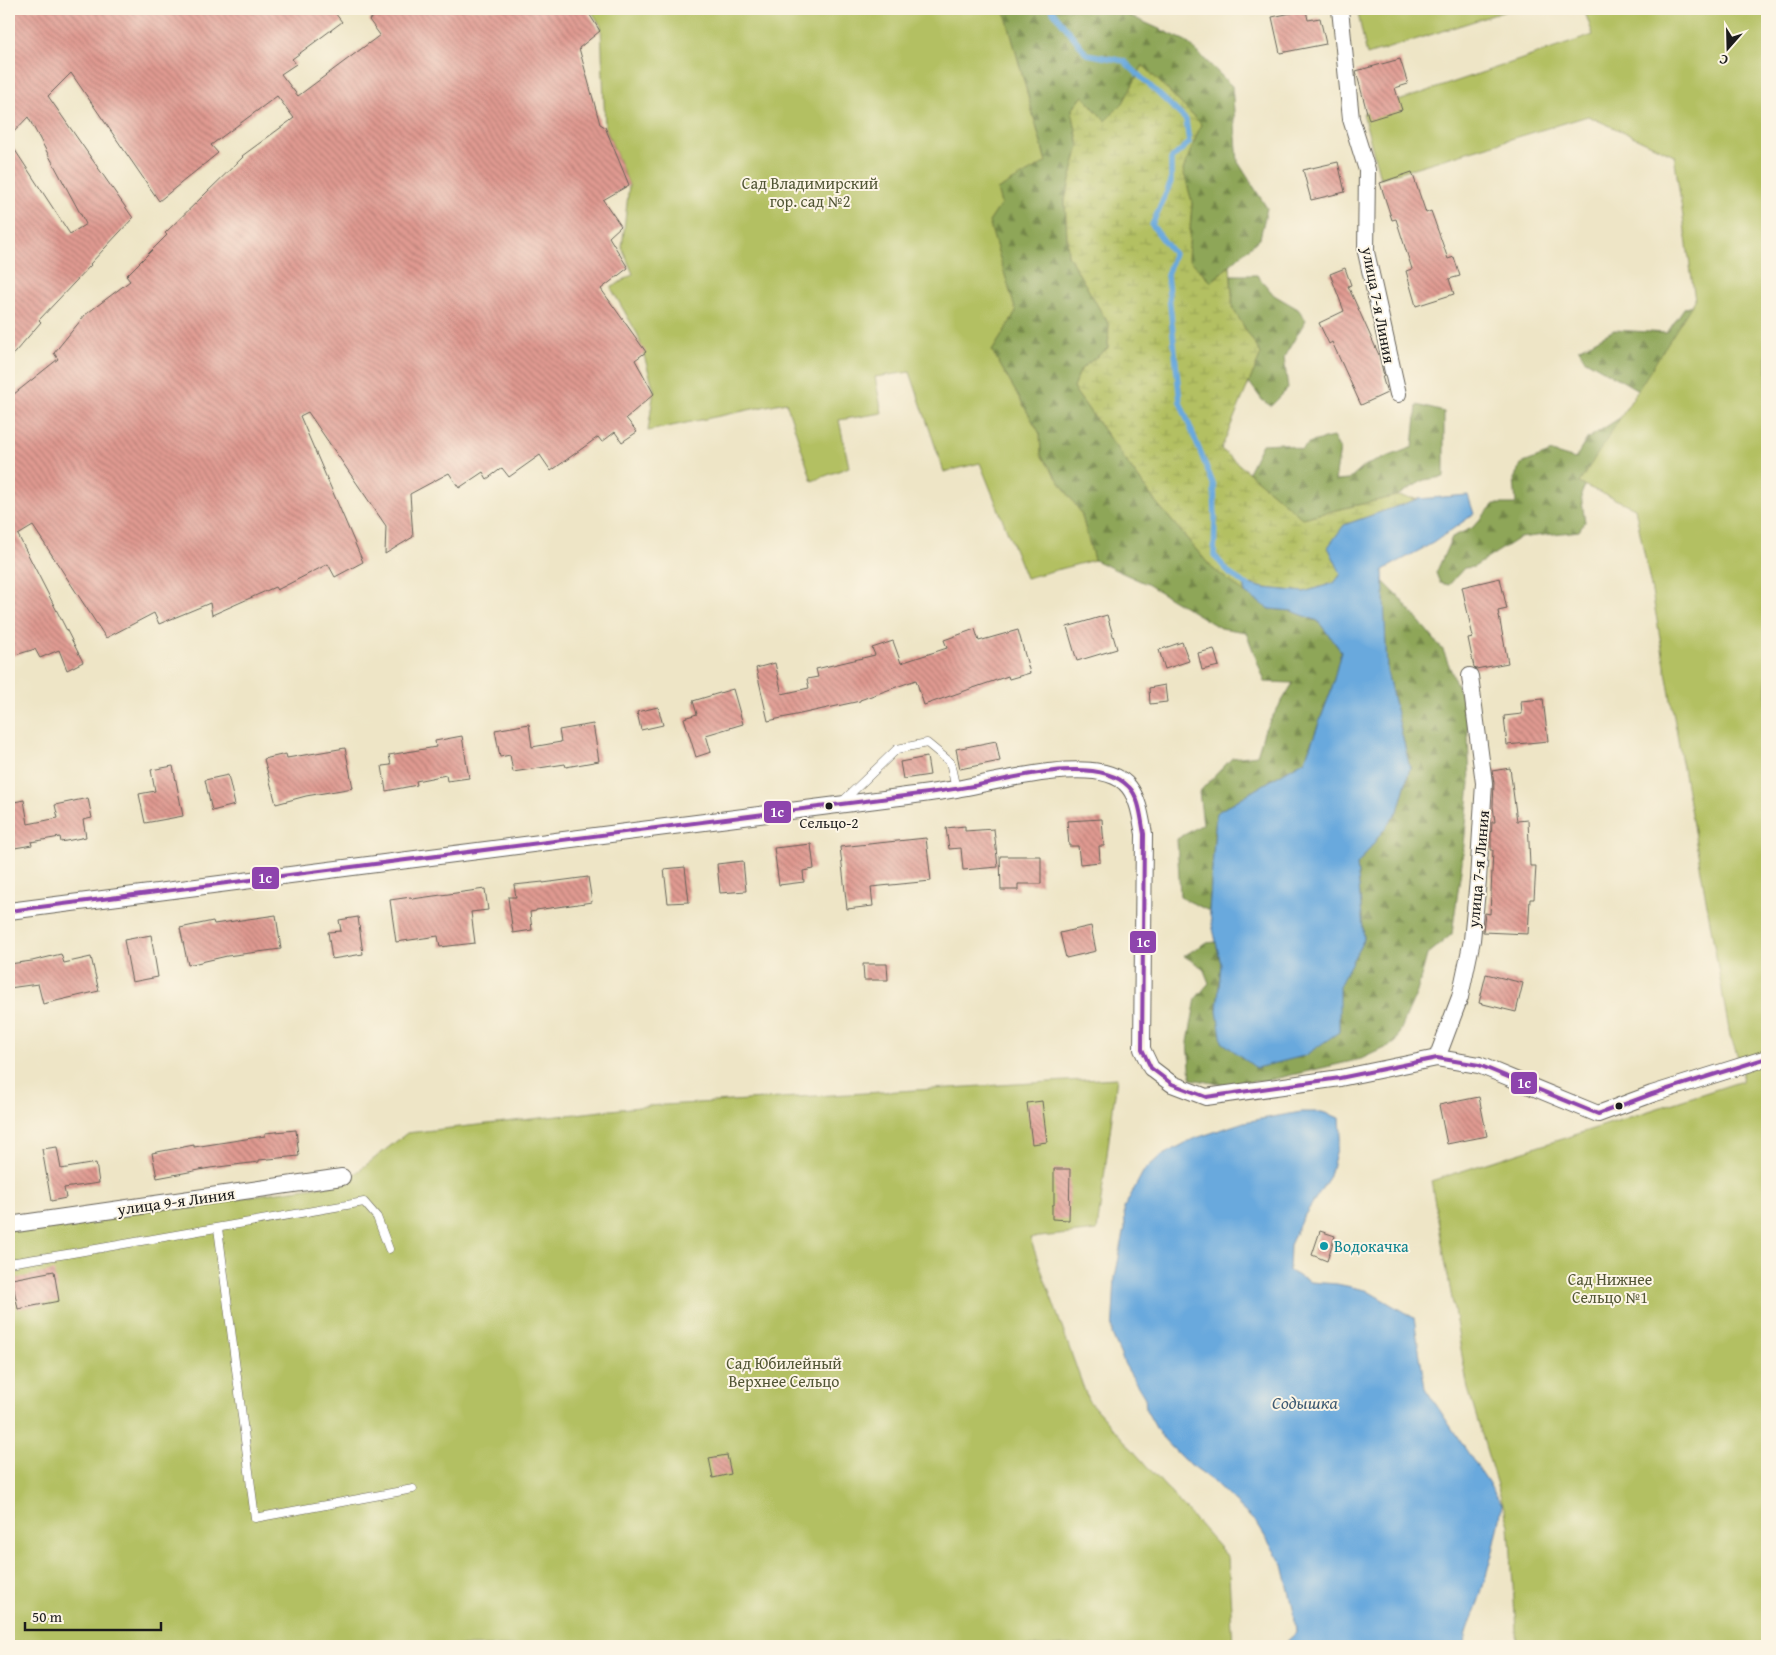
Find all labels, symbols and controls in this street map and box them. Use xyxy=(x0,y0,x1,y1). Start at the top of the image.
north arrow xyxy=(1704,22,1754,72)
text: С xyxy=(1716,49,1731,71)
park label: Сад Владимирский гор. сад №2 xyxy=(742,171,879,213)
street label: улица 7-я Линия xyxy=(1356,244,1402,365)
line badge: 1с xyxy=(763,800,792,824)
marker: Сельцо-2 xyxy=(824,801,834,811)
text: 1с xyxy=(770,802,784,822)
street label: улица 7-я Линия xyxy=(1461,809,1495,930)
place label: Сельцо-2 xyxy=(799,812,859,833)
line badge: 1с xyxy=(251,866,280,890)
text: 1с xyxy=(258,868,272,888)
line badge: 1с xyxy=(1129,930,1157,954)
text: 1с xyxy=(1136,932,1150,952)
line badge: 1с xyxy=(1510,1071,1538,1095)
text: 1с xyxy=(1517,1073,1531,1093)
unlabelled marker xyxy=(1614,1101,1624,1111)
street label: улица 9-я Линия xyxy=(115,1181,236,1221)
place label: Водокачка xyxy=(1334,1234,1409,1258)
marker: Водокачка xyxy=(1318,1240,1330,1252)
park label: Сад Нижнее Сельцо №1 xyxy=(1568,1267,1652,1309)
park label: Сад Юбилейный Верхнее Сельцо xyxy=(726,1351,842,1393)
water label: Содышка xyxy=(1272,1389,1339,1416)
scale bar xyxy=(25,1600,161,1632)
text: 50 m xyxy=(32,1606,63,1627)

